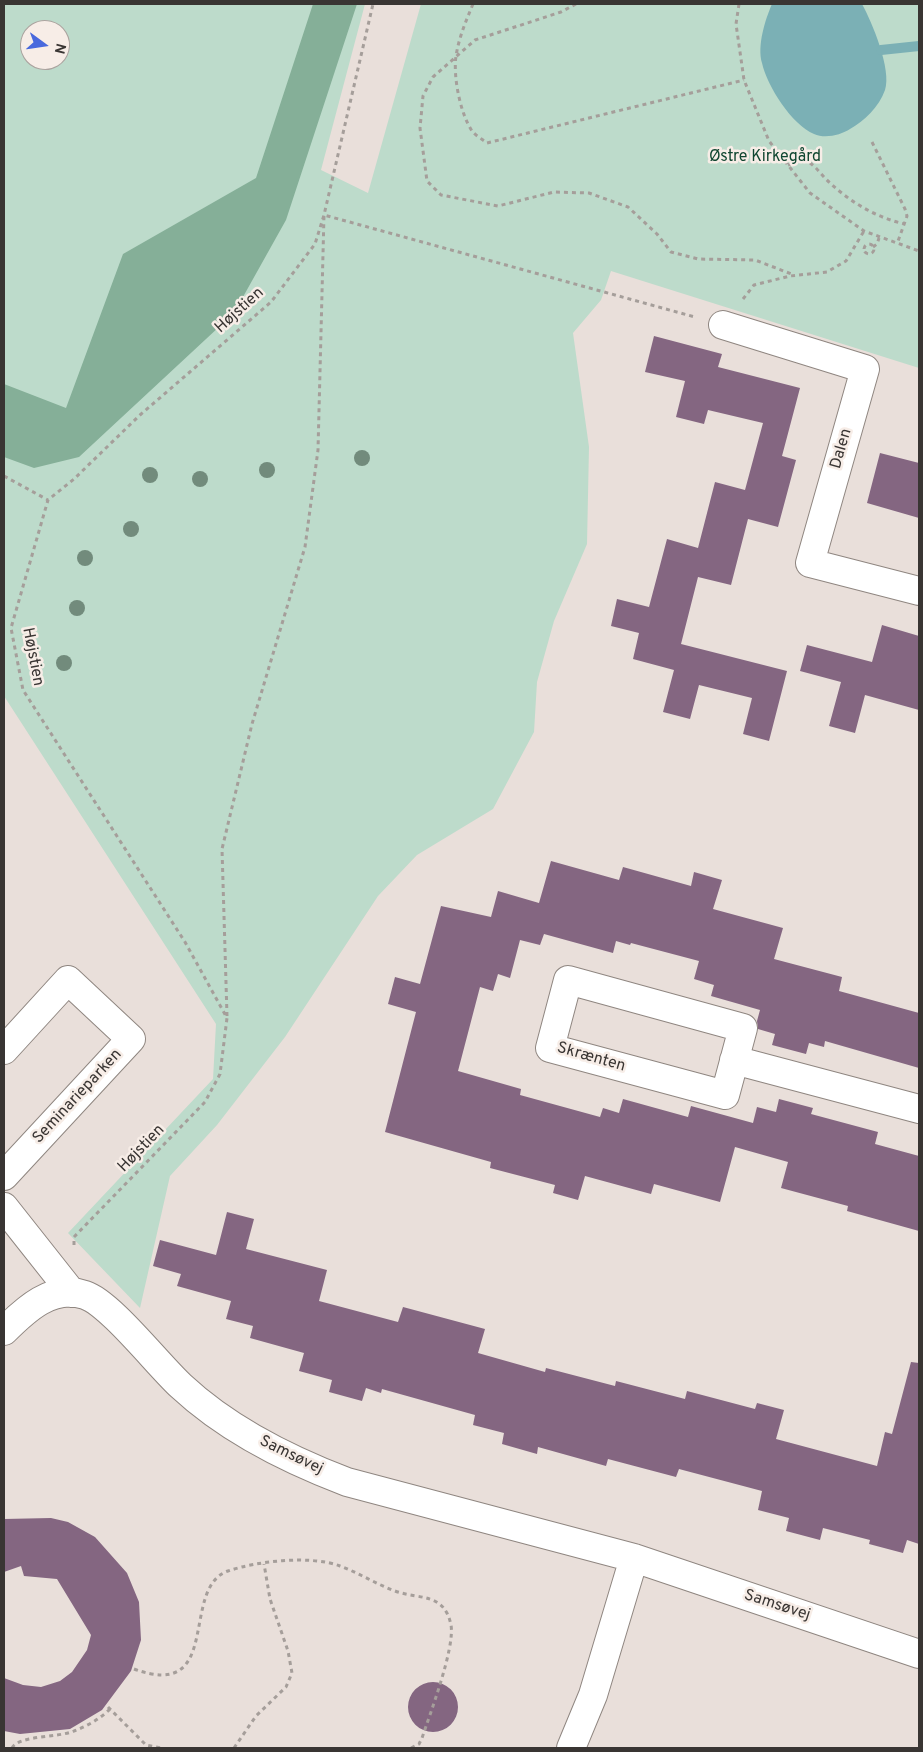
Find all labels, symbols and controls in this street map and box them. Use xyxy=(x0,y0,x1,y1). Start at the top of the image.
north arrow xyxy=(20,20,70,70)
text: N xyxy=(50,42,69,55)
park label: Østre Kirkegård xyxy=(709,148,821,168)
street label: Højstien xyxy=(212,284,268,338)
street label: Dalen xyxy=(827,427,857,471)
street label: Højstien xyxy=(17,626,47,688)
street label: Skrænten xyxy=(555,1039,627,1077)
street label: Seminarieparken xyxy=(29,1046,127,1148)
street label: Højstien xyxy=(115,1121,169,1177)
street label: Samsøvej xyxy=(256,1432,326,1480)
street label: Samsøvej xyxy=(741,1586,813,1626)

